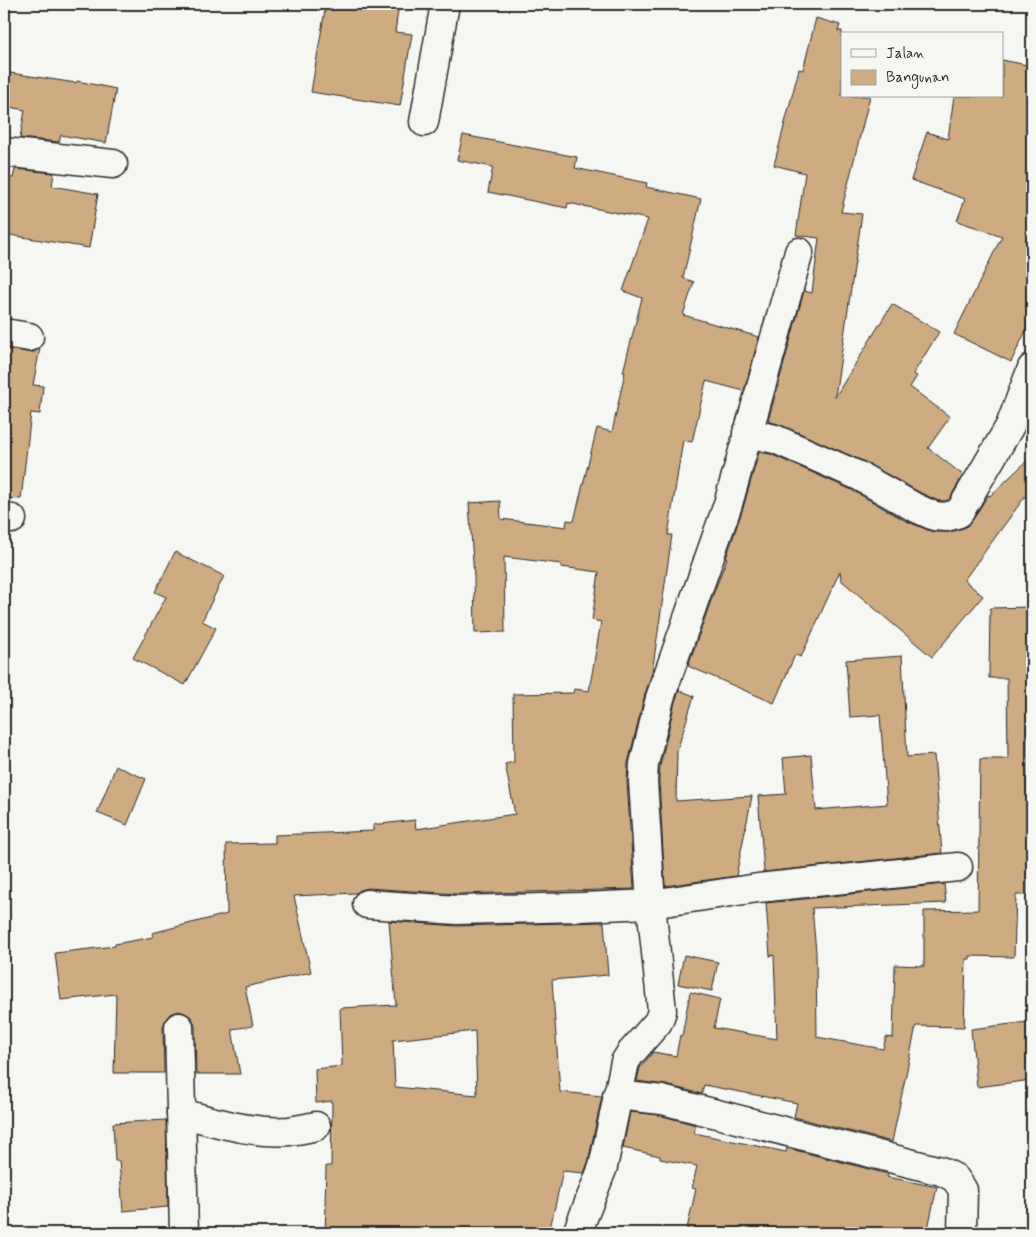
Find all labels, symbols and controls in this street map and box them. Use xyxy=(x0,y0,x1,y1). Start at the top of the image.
legend xyxy=(841,32,1004,98)
text: Jalan xyxy=(886,44,925,64)
text: Bangunan xyxy=(886,68,949,89)

